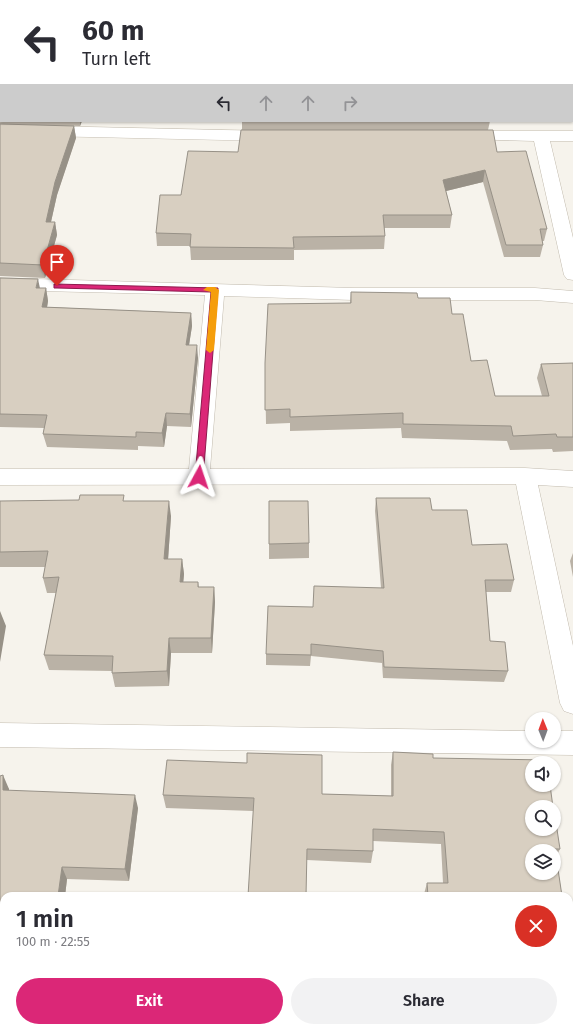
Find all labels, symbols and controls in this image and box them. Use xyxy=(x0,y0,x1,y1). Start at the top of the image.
text: 60 m xyxy=(82,14,144,47)
icon: left xyxy=(16,16,68,68)
text: Turn left xyxy=(82,48,151,70)
icon: left xyxy=(213,92,235,114)
icon: ahead xyxy=(255,92,277,114)
icon: ahead xyxy=(297,92,319,114)
icon: right xyxy=(339,92,361,114)
pin xyxy=(40,245,74,286)
icon: arrive xyxy=(46,251,68,273)
position arrow xyxy=(178,456,220,498)
north arrow xyxy=(525,712,561,748)
map controls xyxy=(525,712,561,880)
button: sound xyxy=(525,756,561,792)
button: search xyxy=(525,800,561,836)
button: layers xyxy=(525,844,561,880)
text: 1 min xyxy=(16,905,74,933)
button: close xyxy=(515,905,557,947)
text: 100 m · 22:55 xyxy=(16,934,90,949)
button: Exit xyxy=(16,978,283,1024)
button: Share xyxy=(291,978,557,1024)

